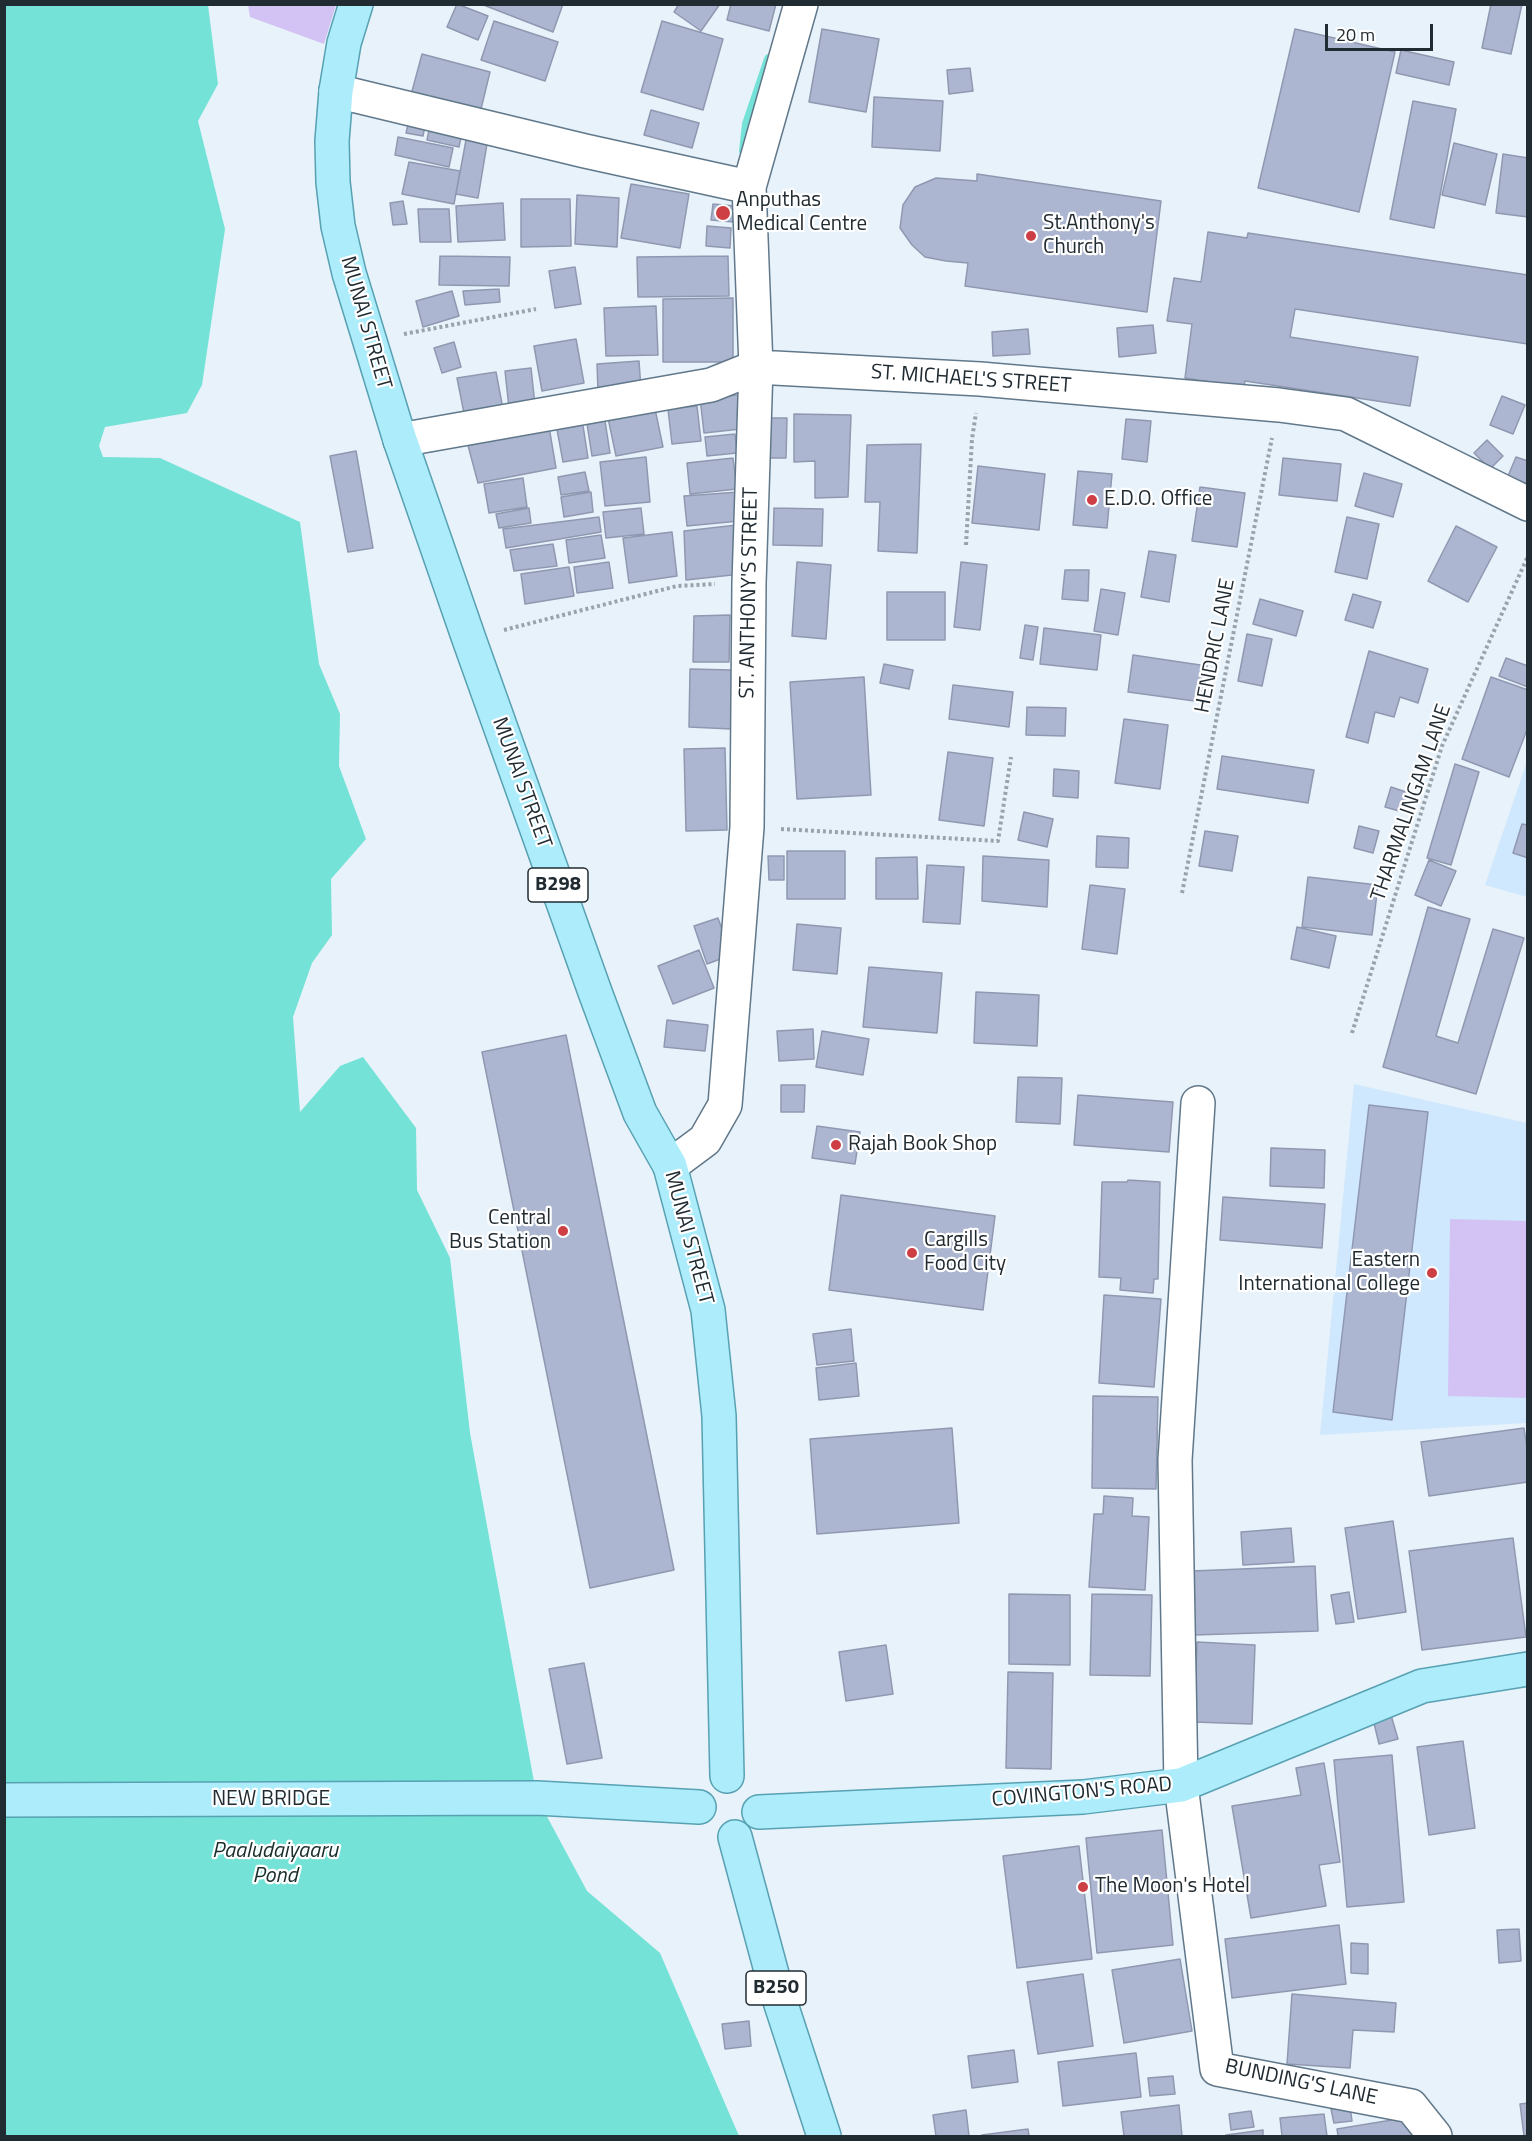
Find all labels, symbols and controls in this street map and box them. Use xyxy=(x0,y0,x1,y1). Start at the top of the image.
scale bar xyxy=(1328,12,1436,50)
text: 20 m xyxy=(1336,21,1375,48)
place label: Anputhas Medical Centre xyxy=(736,188,867,238)
marker: Anputhas Medical Centre xyxy=(714,204,732,222)
place label: St.Anthony's Church xyxy=(1043,211,1155,261)
marker: St.Anthony's Church xyxy=(1024,229,1038,243)
street label: MUNAI STREET xyxy=(334,254,396,392)
street label: ST. MICHAEL'S STREET xyxy=(870,360,1072,400)
street label: ST. ANTHONY'S STREET xyxy=(736,487,764,699)
place label: E.D.O. Office xyxy=(1104,487,1212,513)
marker: E.D.O. Office xyxy=(1085,493,1099,507)
street label: HENDRIC LANE xyxy=(1191,577,1241,715)
street label: THARMALINGAM LANE xyxy=(1366,701,1458,905)
street label: MUNAI STREET xyxy=(486,714,556,852)
road number: B298 xyxy=(528,868,588,902)
place label: Rajah Book Shop xyxy=(848,1132,997,1158)
marker: Rajah Book Shop xyxy=(829,1138,843,1152)
street label: MUNAI STREET xyxy=(658,1168,718,1308)
place label: Central Bus Station xyxy=(449,1206,551,1256)
marker: Central Bus Station xyxy=(556,1224,570,1238)
place label: Cargills Food City xyxy=(924,1228,1006,1278)
marker: Cargills Food City xyxy=(905,1246,919,1260)
place label: Eastern International College xyxy=(1238,1248,1420,1298)
marker: Eastern International College xyxy=(1425,1266,1439,1280)
street label: COVINGTON'S ROAD xyxy=(991,1773,1173,1813)
street label: NEW BRIDGE xyxy=(212,1787,330,1813)
water label: Paaludaiyaaru Pond xyxy=(212,1839,338,1891)
place label: The Moon's Hotel xyxy=(1095,1874,1250,1900)
marker: The Moon's Hotel xyxy=(1076,1880,1090,1894)
road number: B250 xyxy=(746,1971,806,2005)
street label: BUNDING'S LANE xyxy=(1222,2055,1380,2111)

